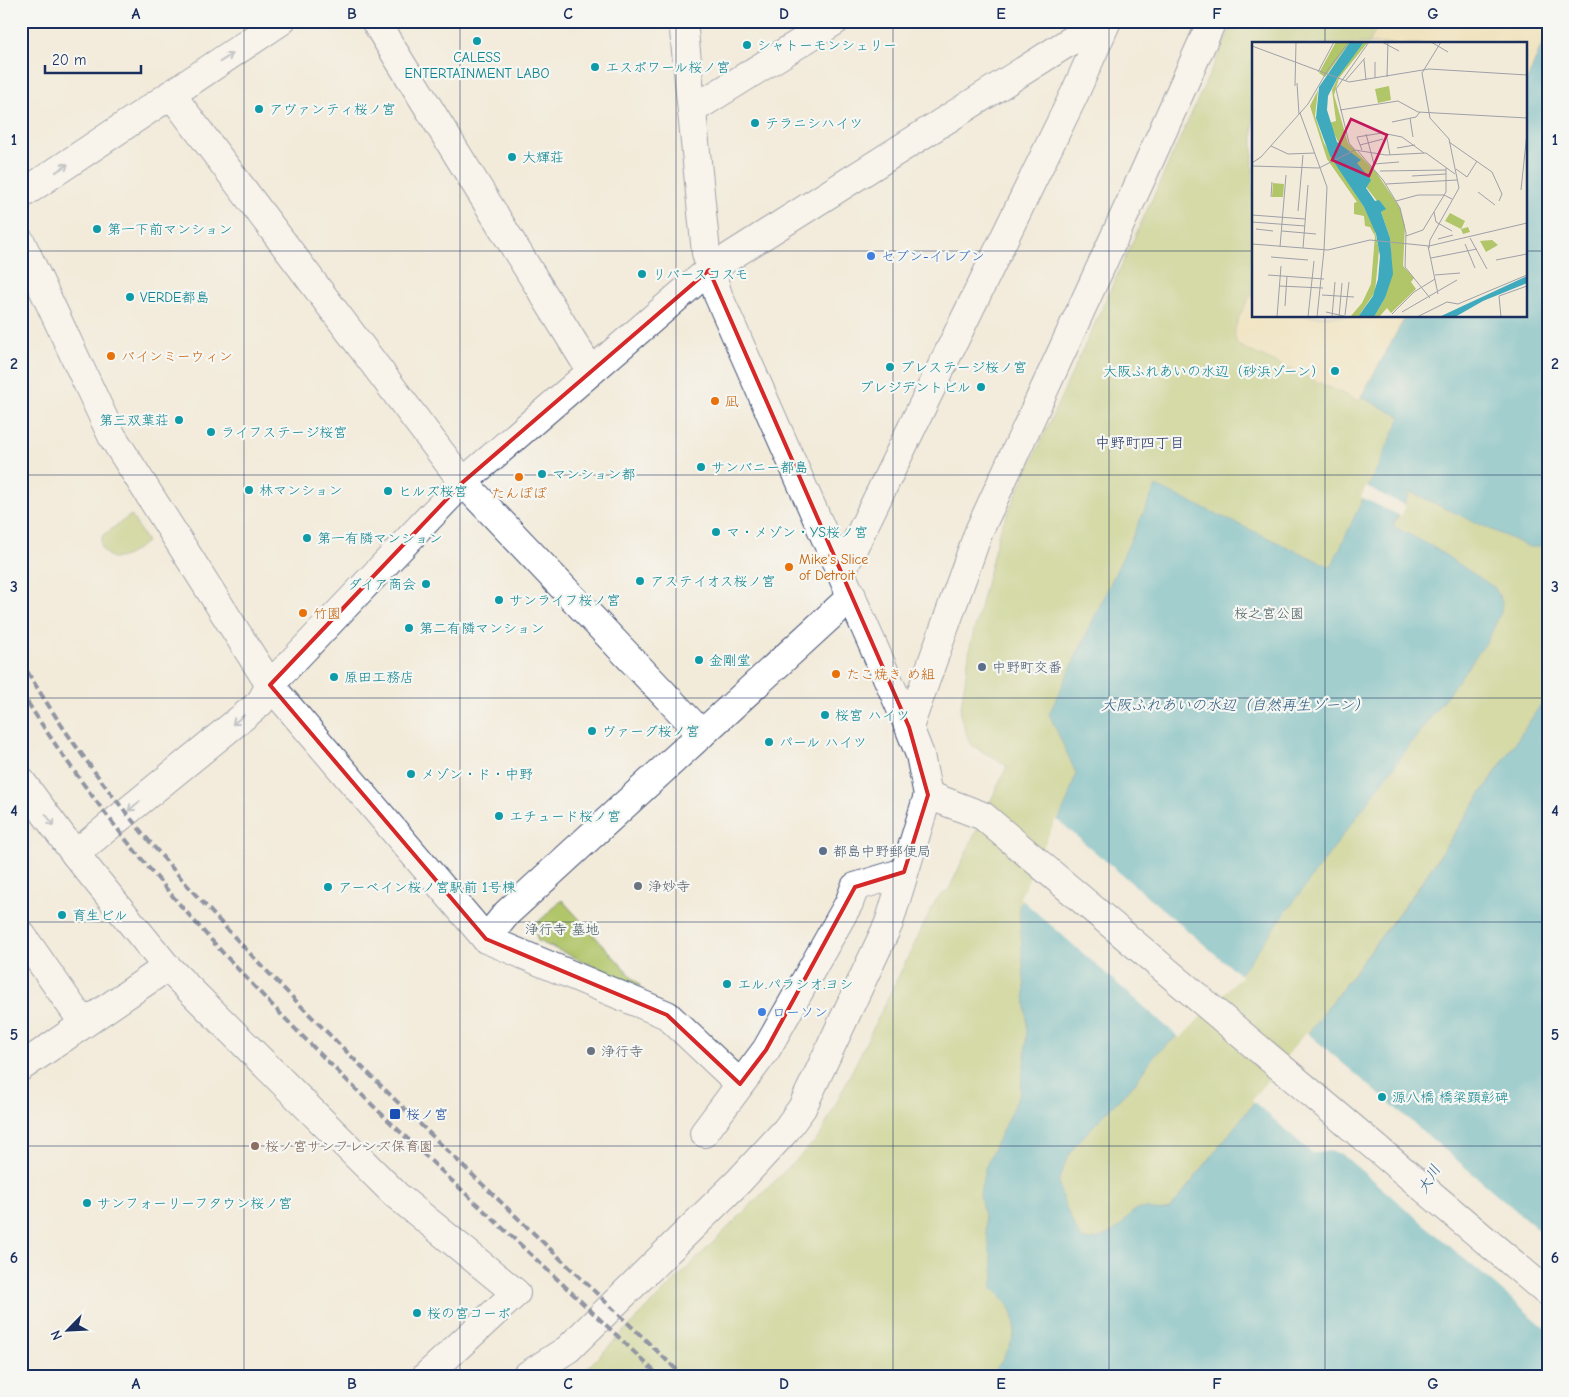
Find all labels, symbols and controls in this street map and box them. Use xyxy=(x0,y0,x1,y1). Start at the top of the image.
text: A xyxy=(132,5,141,23)
text: B xyxy=(347,5,357,23)
text: C xyxy=(563,5,573,23)
text: D xyxy=(779,5,789,23)
text: E xyxy=(996,5,1006,23)
text: F xyxy=(1212,5,1222,23)
text: G xyxy=(1427,5,1439,23)
marker: CALESS ENTERTAINMENT LABO xyxy=(471,35,483,47)
place label: シャトーモンシェリー xyxy=(757,37,897,54)
marker: シャトーモンシェリー xyxy=(741,39,753,51)
scale bar xyxy=(45,42,141,74)
inset map xyxy=(1252,42,1526,318)
place label: CALESS ENTERTAINMENT LABO xyxy=(405,49,549,82)
text: 20 m xyxy=(52,51,86,69)
one-way arrow xyxy=(219,53,233,63)
place label: エスポワール桜ノ宮 xyxy=(605,59,730,76)
marker: エスポワール桜ノ宮 xyxy=(589,61,601,73)
place label: アヴァンティ桜ノ宮 xyxy=(269,101,396,118)
marker: アヴァンティ桜ノ宮 xyxy=(253,103,265,115)
place label: テラニシハイツ xyxy=(765,115,863,132)
marker: テラニシハイツ xyxy=(749,117,761,129)
text: 1 xyxy=(11,131,17,149)
text: 1 xyxy=(1552,131,1558,149)
place label: 大輝荘 xyxy=(522,149,564,166)
marker: 大輝荘 xyxy=(506,151,518,163)
one-way arrow xyxy=(54,162,68,172)
place label: 第一下前マンション xyxy=(107,221,232,238)
marker: 第一下前マンション xyxy=(91,223,103,235)
place label: セブン-イレブン xyxy=(881,248,985,265)
marker: セブン-イレブン xyxy=(865,250,877,262)
place label: リバースコスモ xyxy=(652,266,749,283)
marker: リバースコスモ xyxy=(636,268,648,280)
place label: VERDE都島 xyxy=(140,289,210,306)
marker: VERDE都島 xyxy=(124,291,136,303)
place label: バインミーウィン xyxy=(121,348,233,365)
marker: バインミーウィン xyxy=(105,350,117,362)
text: 2 xyxy=(10,355,18,373)
text: 2 xyxy=(1551,355,1559,373)
place label: プレステージ桜ノ宮 xyxy=(900,359,1027,376)
marker: プレステージ桜ノ宮 xyxy=(884,361,896,373)
place label: 大阪ふれあいの水辺（砂浜ゾーン） xyxy=(1103,363,1325,380)
marker: 大阪ふれあいの水辺（砂浜ゾーン） xyxy=(1329,365,1341,377)
place label: プレジデントビル xyxy=(859,379,971,396)
marker: プレジデントビル xyxy=(975,381,987,393)
place label: 凪 xyxy=(725,393,739,410)
marker: 凪 xyxy=(709,395,721,407)
place label: 第三双葉荘 xyxy=(99,412,169,429)
marker: 第三双葉荘 xyxy=(173,414,185,426)
place label: ライフステージ桜宮 xyxy=(221,424,347,441)
marker: ライフステージ桜宮 xyxy=(205,426,217,438)
district label: 中野町四丁目 xyxy=(1095,434,1185,452)
place label: サンバニー都島 xyxy=(711,459,808,476)
marker: サンバニー都島 xyxy=(695,461,707,473)
place label: マンション都 xyxy=(552,466,635,483)
marker: マンション都 xyxy=(536,468,548,480)
marker: たんぽぽ xyxy=(513,471,525,483)
place label: 林マンション xyxy=(259,482,342,499)
place label: ヒルズ桜宮 xyxy=(398,483,468,500)
marker: 林マンション xyxy=(243,484,255,496)
marker: ヒルズ桜宮 xyxy=(382,485,394,497)
place label: たんぽぽ xyxy=(491,485,547,502)
place label: マ・メゾン・YS桜ノ宮 xyxy=(726,524,868,541)
marker: マ・メゾン・YS桜ノ宮 xyxy=(710,526,722,538)
place label: 第一有隣マンション xyxy=(317,530,442,547)
marker: 第一有隣マンション xyxy=(301,532,313,544)
place label: Mike's Slice of Detroit xyxy=(799,551,868,584)
marker: Mike's Slice of Detroit xyxy=(783,561,795,573)
place label: アステイオス桜ノ宮 xyxy=(650,573,775,590)
marker: アステイオス桜ノ宮 xyxy=(634,575,646,587)
place label: ダイア商会 xyxy=(347,576,416,593)
text: 3 xyxy=(10,578,18,596)
marker: ダイア商会 xyxy=(420,578,432,590)
text: 3 xyxy=(1551,578,1559,596)
place label: サンライフ桜ノ宮 xyxy=(509,592,620,609)
marker: サンライフ桜ノ宮 xyxy=(493,594,505,606)
place label: 竹園 xyxy=(313,605,341,622)
park label: 桜之宮公園 xyxy=(1234,605,1304,622)
marker: 竹園 xyxy=(297,607,309,619)
place label: 第二有隣マンション xyxy=(419,620,544,637)
marker: 第二有隣マンション xyxy=(403,622,415,634)
place label: 金剛堂 xyxy=(709,652,751,669)
marker: 金剛堂 xyxy=(693,654,705,666)
place label: 中野町交番 xyxy=(992,659,1062,676)
marker: 中野町交番 xyxy=(976,661,988,673)
place label: たこ焼き め組 xyxy=(846,666,935,683)
marker: たこ焼き め組 xyxy=(830,668,842,680)
place label: 原田工務店 xyxy=(344,669,414,686)
marker: 原田工務店 xyxy=(328,671,340,683)
water label: 大阪ふれあいの水辺（自然再生ゾーン） xyxy=(1101,696,1369,714)
place label: 桜宮 ハイツ xyxy=(835,707,910,724)
marker: 桜宮 ハイツ xyxy=(819,709,831,721)
one-way arrow xyxy=(232,715,245,726)
place label: ヴァーグ桜ノ宮 xyxy=(602,723,700,740)
marker: ヴァーグ桜ノ宮 xyxy=(586,725,598,737)
place label: パール ハイツ xyxy=(779,734,867,751)
marker: パール ハイツ xyxy=(763,736,775,748)
place label: メゾン・ド・中野 xyxy=(421,766,533,783)
marker: メゾン・ド・中野 xyxy=(405,768,417,780)
one-way arrow xyxy=(128,800,141,811)
text: 4 xyxy=(10,802,18,820)
text: 4 xyxy=(1551,802,1559,820)
place label: エチュード桜ノ宮 xyxy=(509,808,621,825)
marker: エチュード桜ノ宮 xyxy=(493,810,505,822)
one-way arrow xyxy=(44,814,55,827)
place label: 都島中野郵便局 xyxy=(833,843,931,860)
marker: 都島中野郵便局 xyxy=(817,845,829,857)
place label: 浄妙寺 xyxy=(648,878,690,895)
place label: アーベイン桜ノ宮駅前 1号棟 xyxy=(338,879,517,896)
marker: 浄妙寺 xyxy=(632,880,644,892)
marker: アーベイン桜ノ宮駅前 1号棟 xyxy=(322,881,334,893)
place label: 育生ビル xyxy=(72,907,128,924)
marker: 育生ビル xyxy=(56,909,68,921)
park label: 浄行寺 墓地 xyxy=(525,921,599,938)
place label: エル.パラシオ.ヨシ xyxy=(737,976,853,993)
marker: エル.パラシオ.ヨシ xyxy=(721,978,733,990)
place label: ローソン xyxy=(772,1004,828,1021)
marker: ローソン xyxy=(756,1006,768,1018)
text: 5 xyxy=(10,1026,18,1044)
text: 5 xyxy=(1551,1026,1559,1044)
place label: 浄行寺 xyxy=(601,1043,643,1060)
marker: 浄行寺 xyxy=(585,1045,597,1057)
place label: 源八橋 橋梁顕彰碑 xyxy=(1392,1089,1509,1106)
marker: 源八橋 橋梁顕彰碑 xyxy=(1376,1091,1388,1103)
place label: 桜ノ宮 xyxy=(406,1106,448,1123)
marker: 桜ノ宮 xyxy=(388,1107,402,1121)
place label: 桜ノ宮サンフレンズ保育園 xyxy=(265,1138,433,1155)
marker: 桜ノ宮サンフレンズ保育園 xyxy=(249,1140,261,1152)
water label: 大川 xyxy=(1414,1162,1444,1196)
place label: サンフォーリーフタウン桜ノ宮 xyxy=(97,1195,292,1212)
marker: サンフォーリーフタウン桜ノ宮 xyxy=(81,1197,93,1209)
text: 6 xyxy=(10,1249,18,1267)
text: 6 xyxy=(1551,1249,1559,1267)
north arrow xyxy=(42,1304,92,1354)
place label: 桜の宮コーポ xyxy=(427,1305,511,1322)
marker: 桜の宮コーポ xyxy=(411,1307,423,1319)
text: N xyxy=(47,1327,66,1343)
text: A xyxy=(132,1375,141,1393)
text: B xyxy=(347,1375,357,1393)
text: C xyxy=(563,1375,573,1393)
text: D xyxy=(779,1375,789,1393)
text: E xyxy=(996,1375,1006,1393)
text: F xyxy=(1212,1375,1222,1393)
text: G xyxy=(1427,1375,1439,1393)

